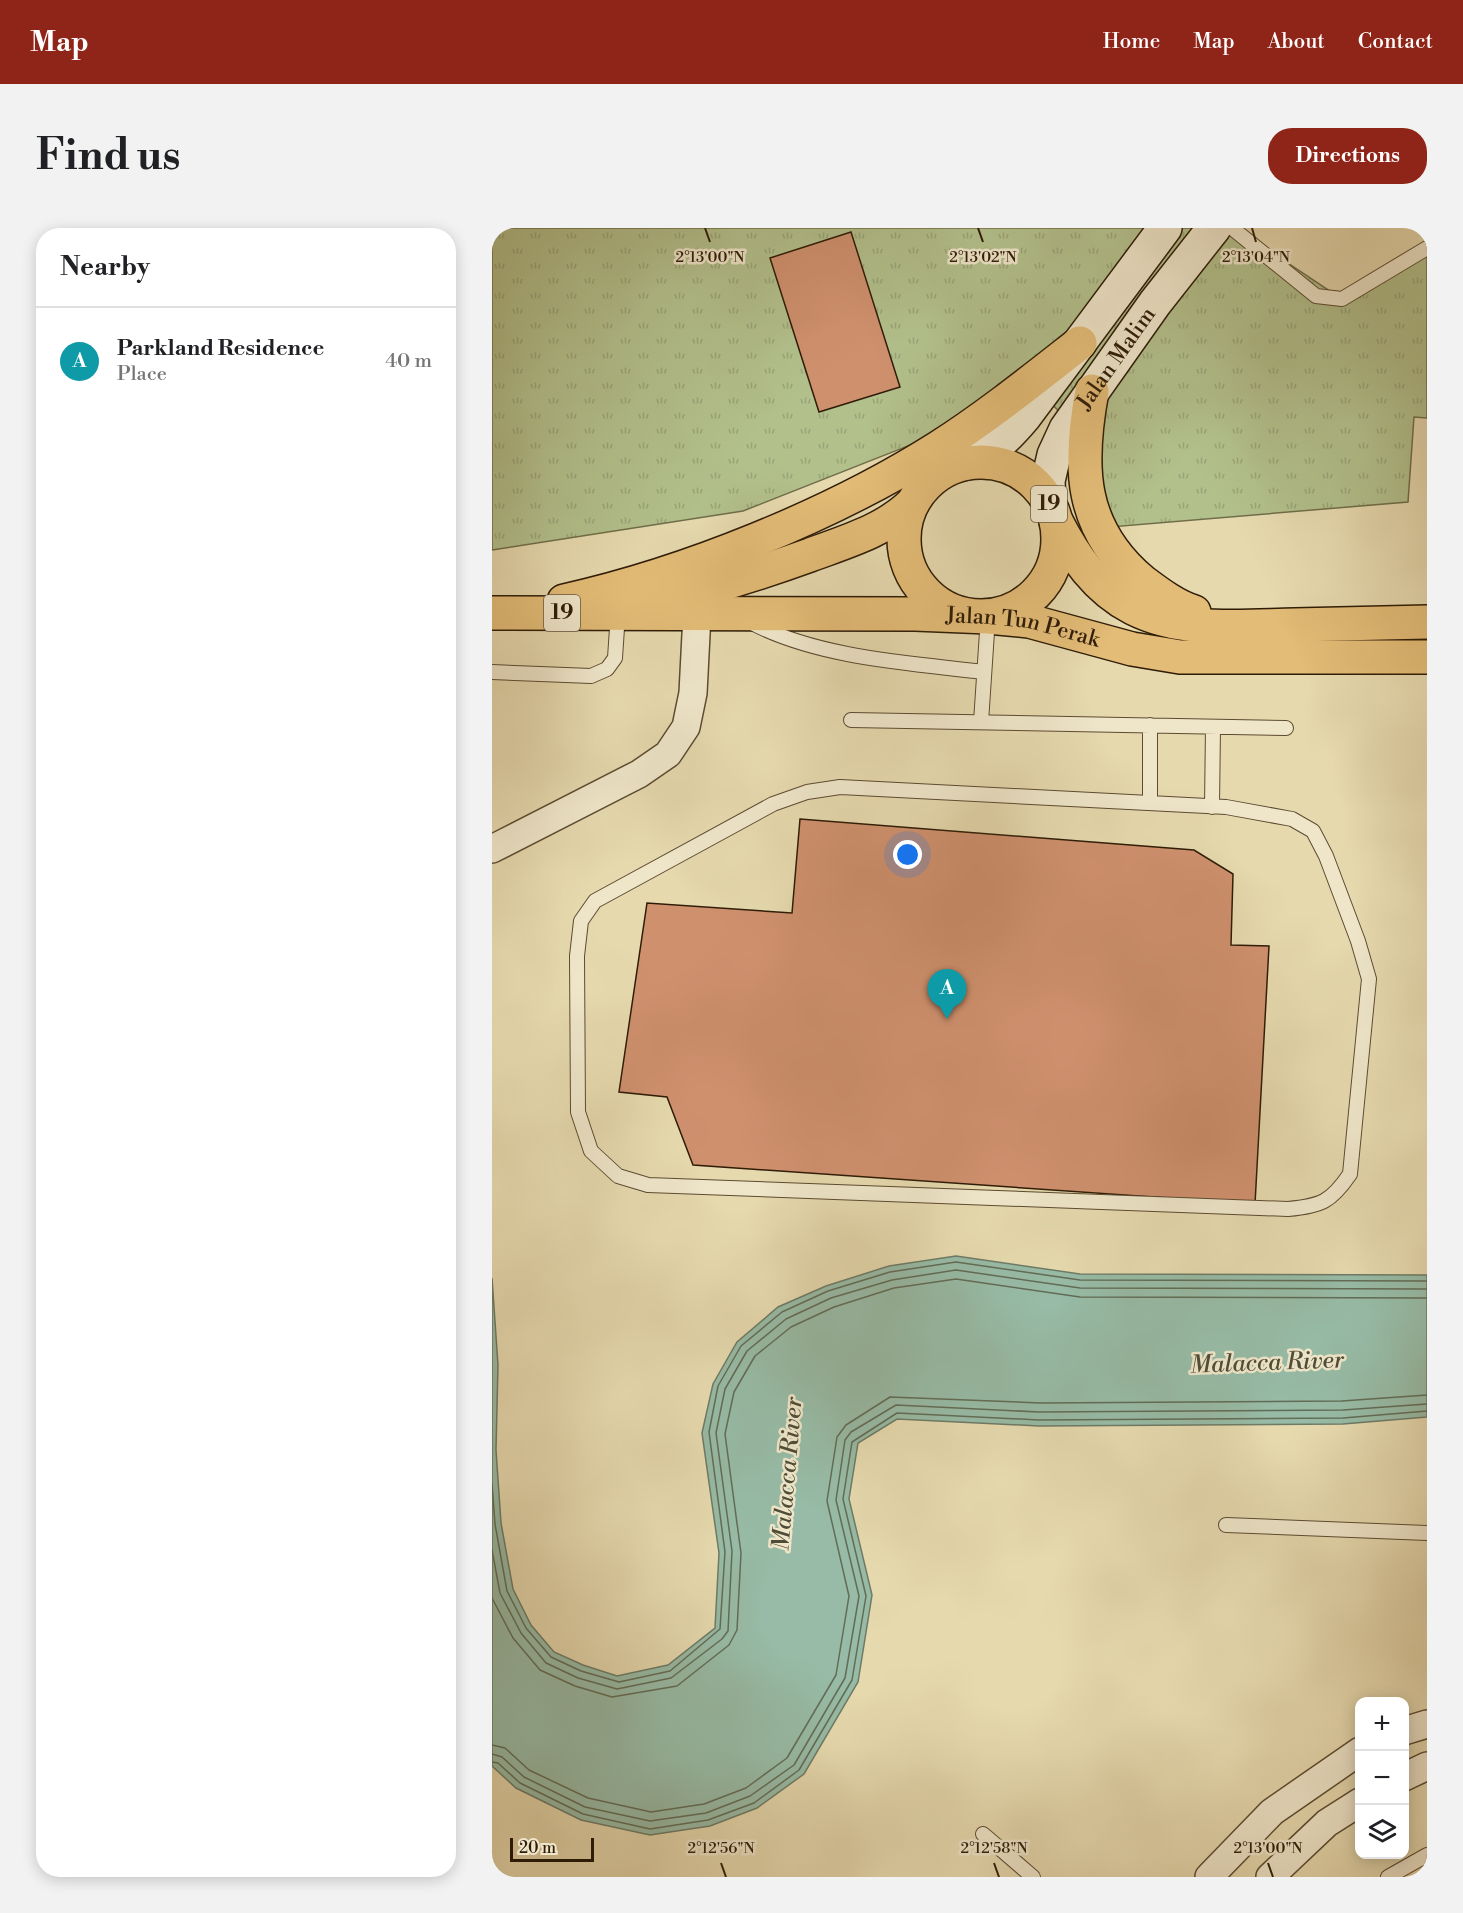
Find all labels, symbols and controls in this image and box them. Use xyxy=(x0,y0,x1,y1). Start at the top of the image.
text: Map xyxy=(30,25,89,60)
text: Home xyxy=(1103,29,1160,55)
text: Map xyxy=(1193,29,1235,55)
text: About xyxy=(1268,29,1325,55)
text: Contact xyxy=(1358,29,1433,55)
button: Directions xyxy=(1268,128,1427,184)
text: Find us xyxy=(36,130,180,183)
text: 2°13'00"N xyxy=(675,248,745,267)
text: 2°13'02"N xyxy=(949,248,1017,267)
text: 2°13'04"N xyxy=(1222,248,1290,267)
text: Nearby xyxy=(60,251,150,283)
street label: Jalan Malim xyxy=(1070,302,1161,416)
text: Parkland Residence xyxy=(117,335,324,362)
text: A xyxy=(72,349,87,374)
text: 40 m xyxy=(385,349,432,374)
text: Place xyxy=(117,362,167,387)
road number: 19 xyxy=(1031,486,1067,522)
road number: 19 xyxy=(544,595,580,631)
street label: Jalan Tun Perak xyxy=(944,602,1104,654)
your location xyxy=(893,840,922,869)
pin: A xyxy=(928,970,966,1019)
water label: Malacca River xyxy=(1190,1345,1345,1381)
water label: Malacca River xyxy=(766,1395,810,1552)
map controls xyxy=(1355,1697,1409,1859)
button: + xyxy=(1355,1697,1409,1751)
button: − xyxy=(1355,1751,1409,1805)
button: layers xyxy=(1355,1805,1409,1859)
scale bar xyxy=(510,1835,594,1862)
text: 20 m xyxy=(519,1838,556,1858)
text: 2°12'56"N xyxy=(687,1839,755,1858)
text: 2°12'58"N xyxy=(960,1839,1028,1858)
text: 2°13'00"N xyxy=(1233,1839,1303,1858)

